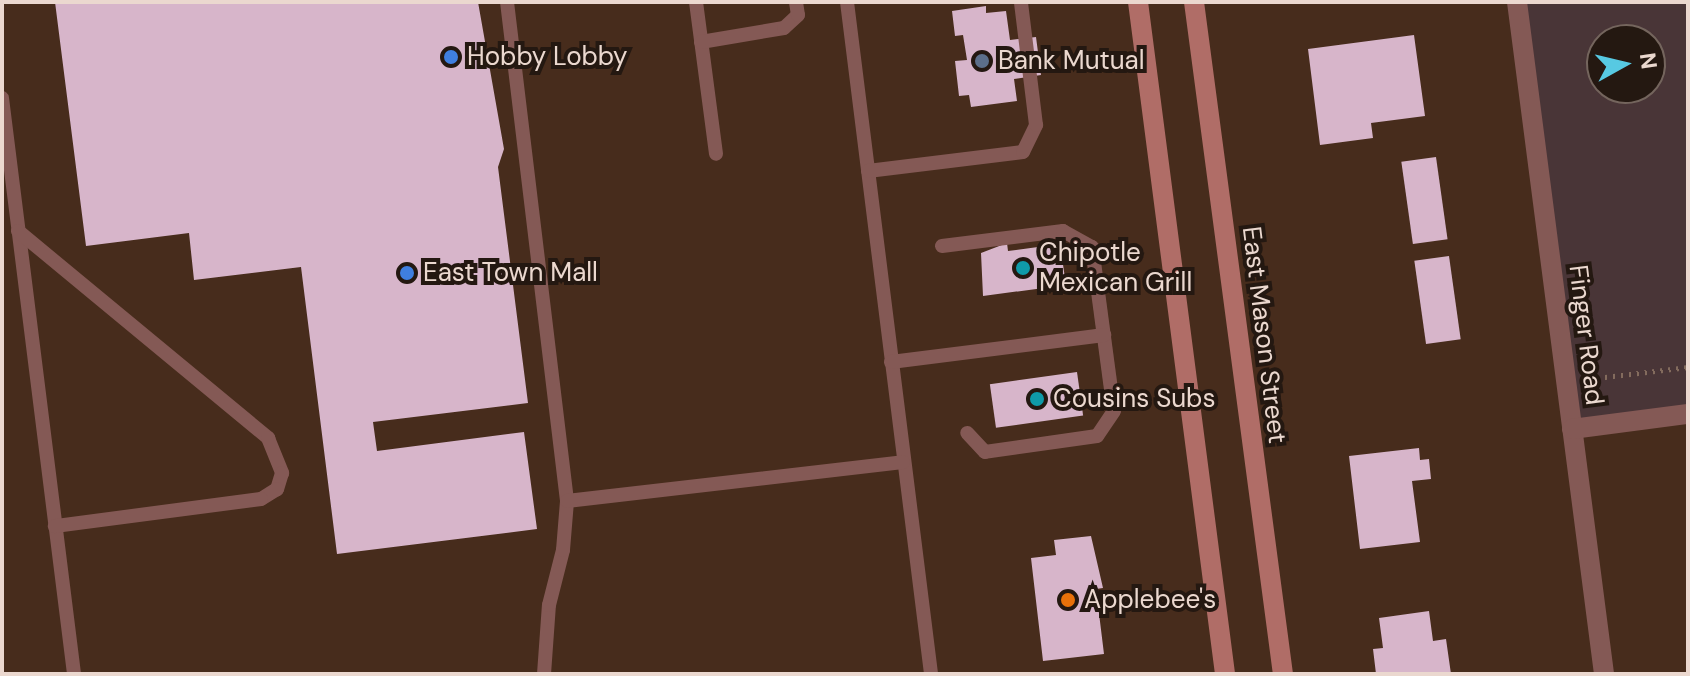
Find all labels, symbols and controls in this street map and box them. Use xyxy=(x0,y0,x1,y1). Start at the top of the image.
north arrow xyxy=(1586,24,1666,104)
place label: Hobby Lobby xyxy=(467,41,628,73)
place label: Bank Mutual xyxy=(998,45,1145,77)
marker: Hobby Lobby xyxy=(442,48,460,66)
text: N xyxy=(1633,51,1664,71)
marker: Bank Mutual xyxy=(973,52,991,70)
street label: East Mason Street xyxy=(1235,225,1293,445)
place label: Chipotle Mexican Grill xyxy=(1039,237,1192,298)
place label: East Town Mall xyxy=(423,257,598,289)
marker: Chipotle Mexican Grill xyxy=(1014,259,1032,277)
street label: Finger Road xyxy=(1562,263,1610,407)
marker: East Town Mall xyxy=(398,264,416,282)
place label: Cousins Subs xyxy=(1053,383,1215,415)
marker: Cousins Subs xyxy=(1028,390,1046,408)
place label: Applebee's xyxy=(1084,584,1216,616)
marker: Applebee's xyxy=(1059,591,1077,609)

